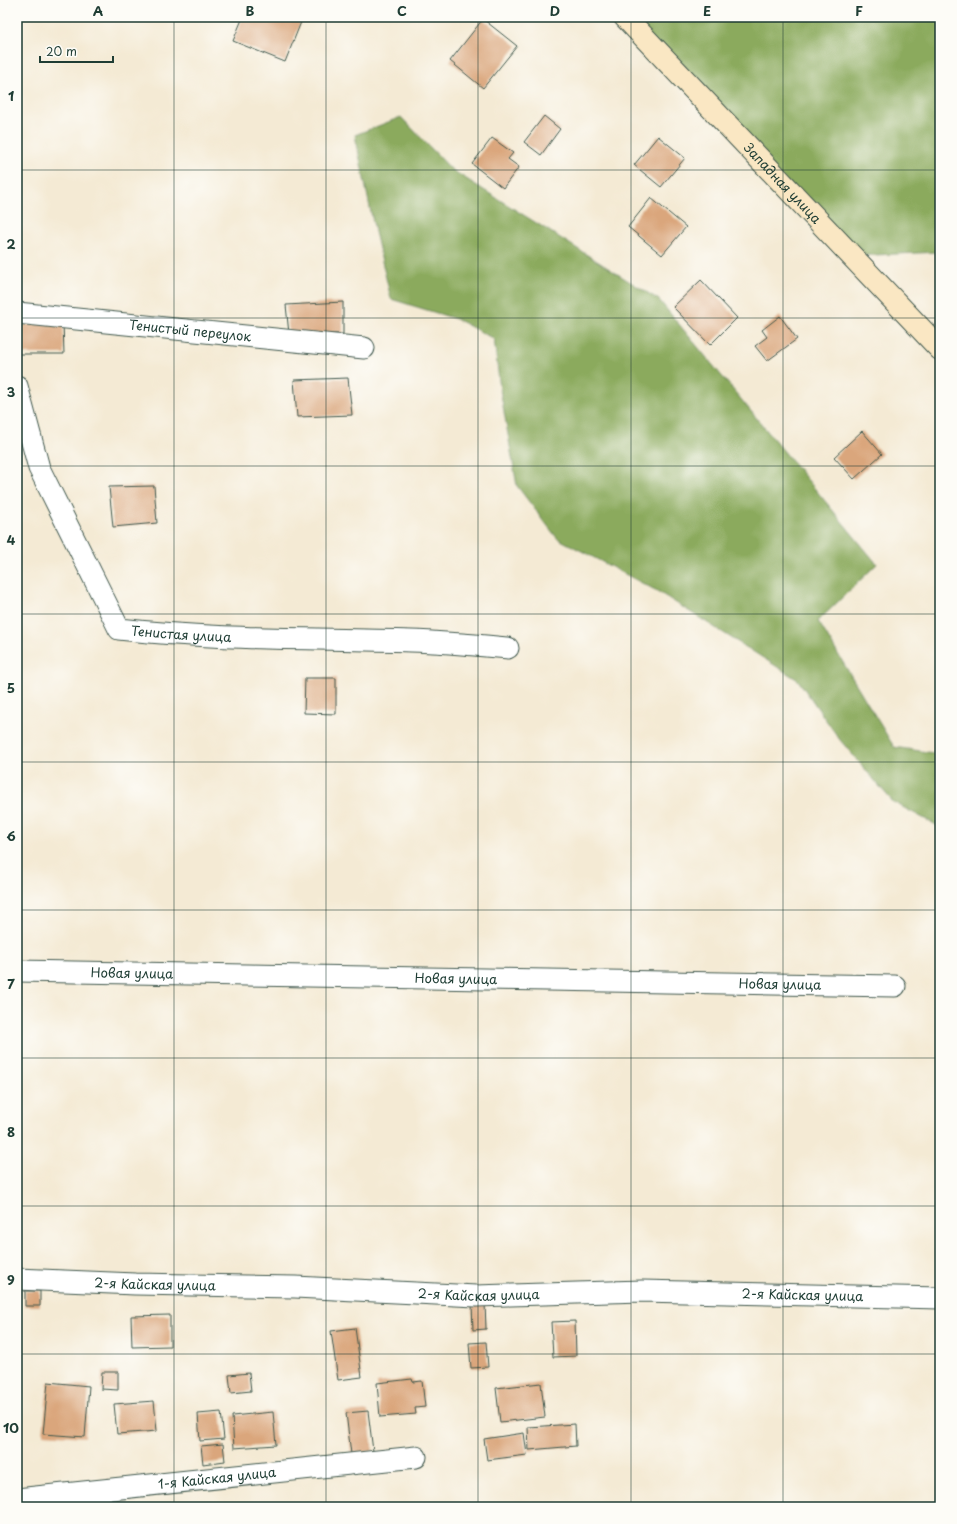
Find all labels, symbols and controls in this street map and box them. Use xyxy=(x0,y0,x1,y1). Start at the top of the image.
text: A xyxy=(93,1,103,20)
text: B xyxy=(246,1,255,20)
text: C xyxy=(397,1,407,20)
text: D xyxy=(550,1,560,20)
text: E xyxy=(703,1,711,20)
text: F xyxy=(855,1,863,20)
scale bar xyxy=(40,38,113,64)
text: 20 m xyxy=(46,42,77,60)
text: 1 xyxy=(8,86,14,105)
street label: Западная улица xyxy=(740,138,827,228)
text: 2 xyxy=(6,234,16,253)
street label: Тенистый переулок xyxy=(128,314,252,346)
text: 3 xyxy=(7,382,16,401)
text: 4 xyxy=(7,530,16,549)
street label: Тенистая улица xyxy=(130,620,233,646)
text: 5 xyxy=(7,678,15,697)
text: 6 xyxy=(6,826,16,845)
street label: Новая улица xyxy=(90,962,174,983)
street label: Новая улица xyxy=(414,968,498,988)
street label: Новая улица xyxy=(738,973,822,994)
text: 7 xyxy=(7,974,15,993)
text: 8 xyxy=(7,1122,15,1141)
text: 9 xyxy=(7,1270,15,1289)
street label: 2-я Кайская улица xyxy=(94,1272,217,1295)
street label: 2-я Кайская улица xyxy=(417,1283,541,1305)
street label: 2-я Кайская улица xyxy=(741,1283,864,1305)
text: 10 xyxy=(3,1418,19,1437)
street label: 1-я Кайская улица xyxy=(157,1462,278,1493)

